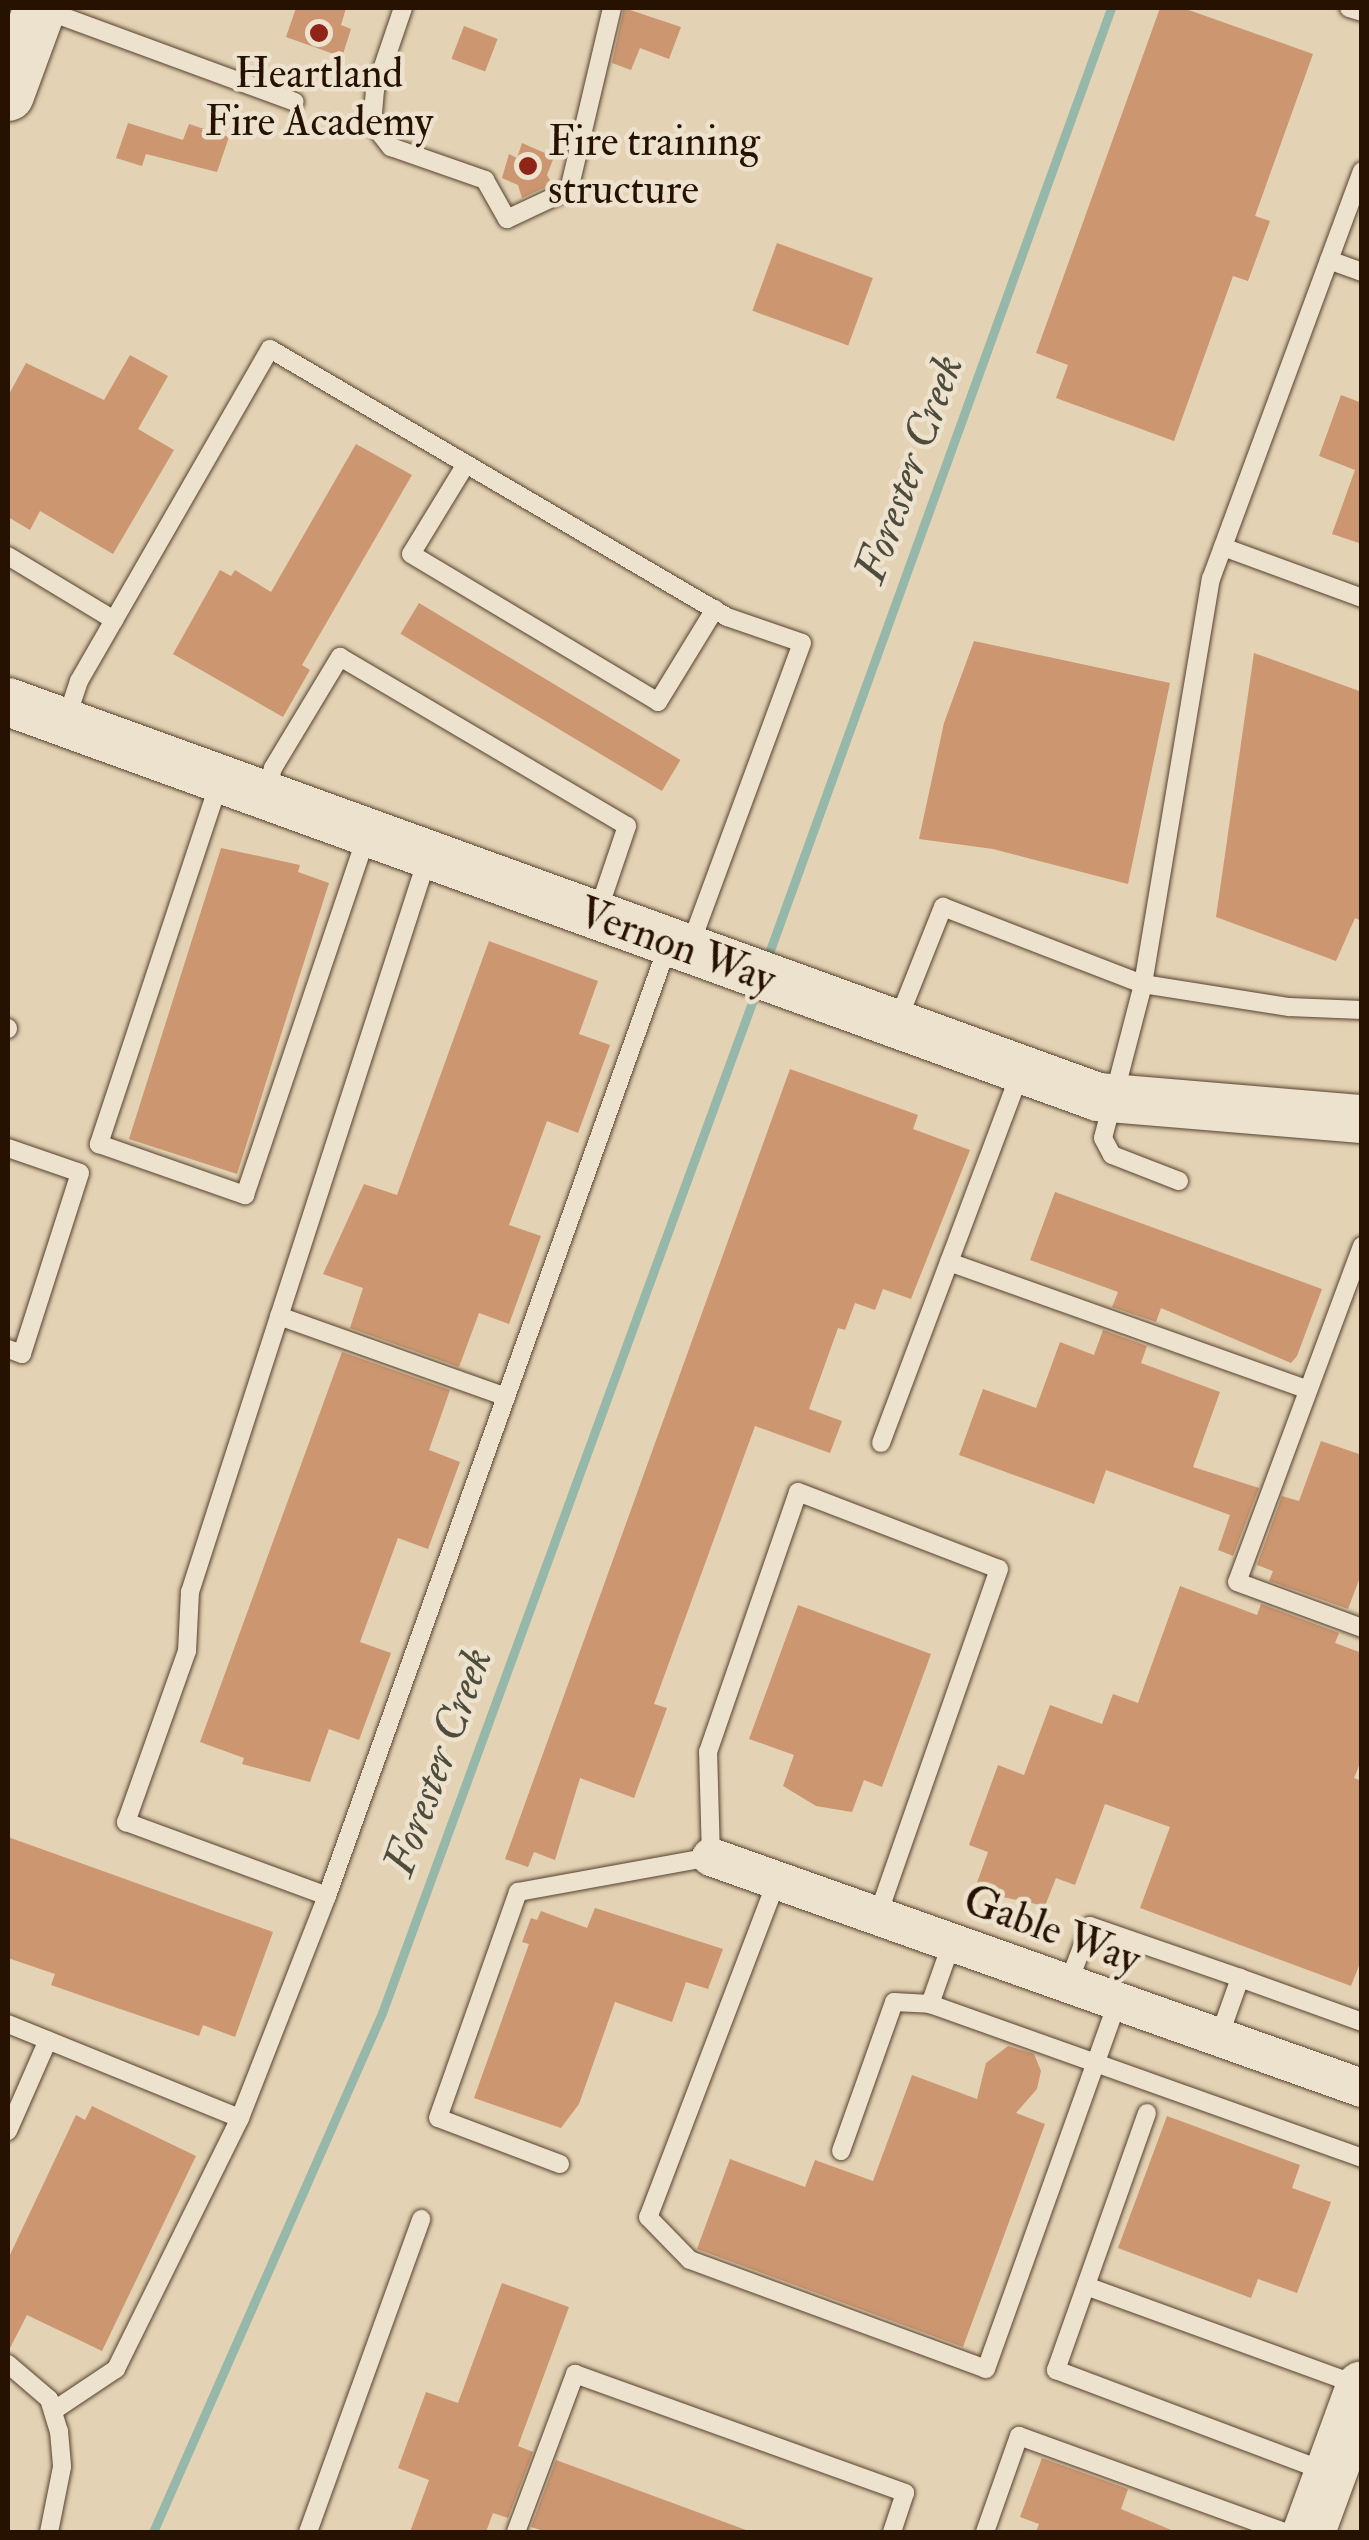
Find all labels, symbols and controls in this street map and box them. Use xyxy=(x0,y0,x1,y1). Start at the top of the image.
marker: Heartland Fire Academy xyxy=(308,22,330,44)
place label: Heartland Fire Academy xyxy=(205,49,433,148)
place label: Fire training structure xyxy=(548,117,760,215)
marker: Fire training structure xyxy=(517,155,539,177)
water label: Forester Creek xyxy=(844,348,976,590)
street label: Vernon Way xyxy=(572,887,782,1005)
water label: Forester Creek xyxy=(373,1641,505,1883)
street label: Gable Way xyxy=(957,1875,1147,1985)

